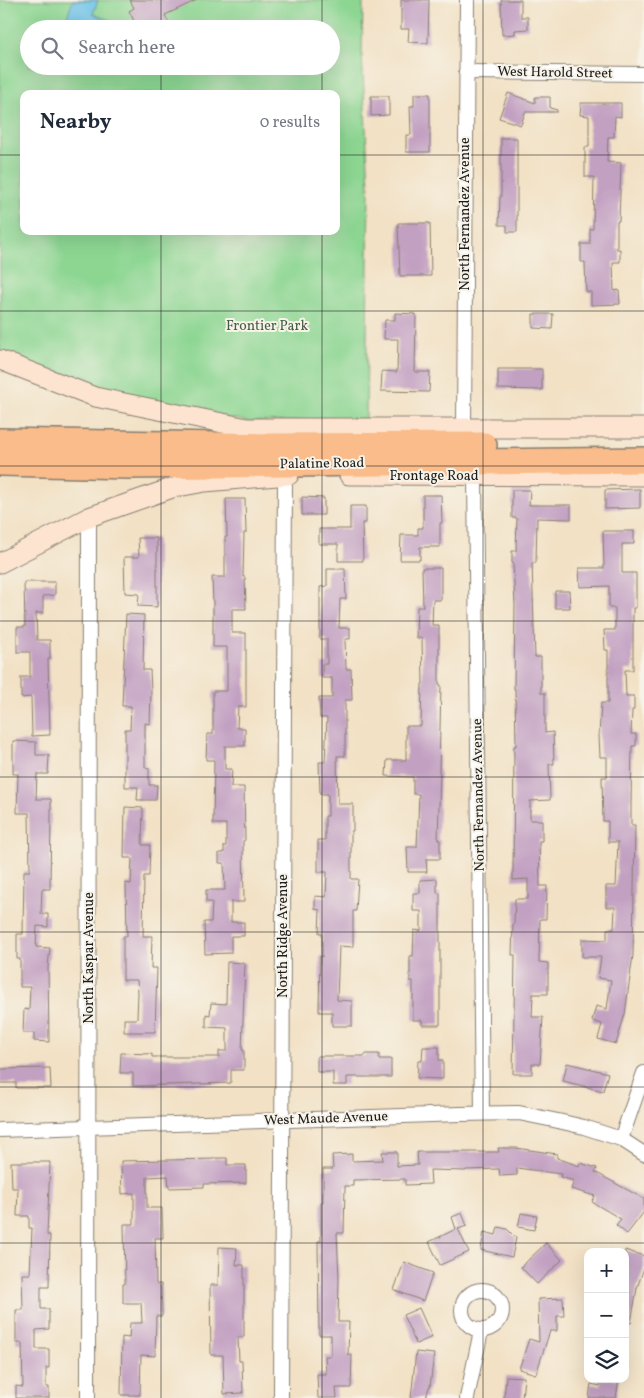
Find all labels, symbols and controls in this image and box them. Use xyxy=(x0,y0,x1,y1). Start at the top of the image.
search box xyxy=(20,20,340,75)
icon: search xyxy=(38,34,66,62)
text: Search here xyxy=(78,35,175,61)
street label: West Harold Street xyxy=(497,62,613,84)
text: Nearby xyxy=(40,108,111,137)
text: 0 results xyxy=(260,112,320,134)
street label: North Fernandez Avenue xyxy=(456,137,475,291)
park label: Frontier Park xyxy=(226,317,308,336)
street label: Palatine Road xyxy=(280,454,365,474)
street label: Frontage Road xyxy=(389,467,479,486)
street label: North Fernandez Avenue xyxy=(468,718,490,872)
street label: North Ridge Avenue xyxy=(274,874,293,998)
street label: North Kaspar Avenue xyxy=(80,892,99,1024)
street label: West Maude Avenue xyxy=(264,1107,389,1131)
map controls xyxy=(584,1248,629,1383)
button: + xyxy=(584,1248,629,1293)
button: − xyxy=(584,1293,629,1338)
button: layers xyxy=(584,1338,629,1383)

